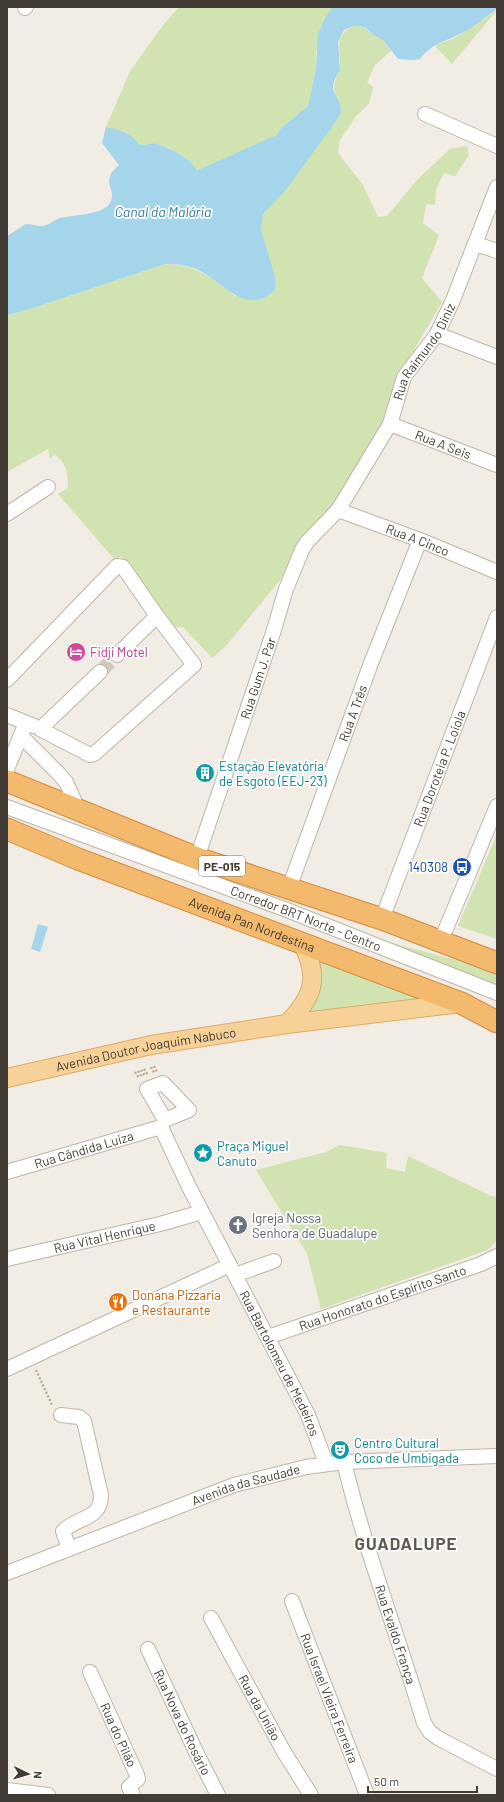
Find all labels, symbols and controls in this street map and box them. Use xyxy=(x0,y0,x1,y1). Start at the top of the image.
water label: Canal da Malária xyxy=(115,203,211,220)
street label: Rua Raimundo Diniz xyxy=(390,300,459,402)
street label: Rua A Seis xyxy=(413,426,474,462)
street label: Rua A Cinco xyxy=(384,520,452,559)
street label: Rua Gum J. Par xyxy=(237,635,279,721)
hotel icon: Fidji Motel xyxy=(65,641,87,663)
place label: Fidji Motel xyxy=(90,644,148,660)
street label: Rua A Três xyxy=(335,683,370,744)
street label: Rua Doroteia P. Loiola xyxy=(410,708,469,829)
place label: Estação Elevatória de Esgoto (EEJ-23) xyxy=(219,758,327,789)
building icon: Estação Elevatória de Esgoto (EEJ-23) xyxy=(194,762,216,784)
road number: PE-015 xyxy=(199,856,245,876)
bus stop icon: 140308 xyxy=(451,856,473,878)
place label: 140308 xyxy=(408,859,448,875)
street label: Corredor BRT Norte - Centro xyxy=(229,882,384,954)
street label: Avenida Pan Nordestina xyxy=(187,893,317,955)
street label: Avenida Doutor Joaquim Nabuco xyxy=(54,1024,237,1075)
street label: Rua Cândida Luiza xyxy=(32,1128,135,1172)
place label: Praça Miguel Canuto xyxy=(217,1138,289,1169)
place icon: Praça Miguel Canuto xyxy=(192,1142,214,1164)
place label: Igreja Nossa Senhora de Guadalupe xyxy=(252,1210,377,1241)
church icon: Igreja Nossa Senhora de Guadalupe xyxy=(227,1214,249,1236)
street label: Rua Vital Henrique xyxy=(52,1217,157,1256)
street label: Rua Honorato do Espírito Santo xyxy=(297,1262,468,1334)
place label: Donana Pizzaria e Restaurante xyxy=(132,1287,221,1318)
street label: Rua Bartolomeu de Medeiros xyxy=(236,1288,323,1438)
restaurant icon: Donana Pizzaria e Restaurante xyxy=(107,1291,129,1313)
place label: Centro Cultural Coco de Umbigada xyxy=(354,1435,459,1466)
theatre icon: Centro Cultural Coco de Umbigada xyxy=(329,1439,351,1461)
street label: Avenida da Saudade xyxy=(189,1461,302,1509)
district label: GUADALUPE xyxy=(355,1533,457,1553)
street label: Rua Evaldo França xyxy=(372,1583,419,1686)
street label: Rua Israel Vieira Ferreira xyxy=(297,1631,362,1765)
street label: Rua Nova do Rosário xyxy=(151,1667,214,1778)
street label: Rua da União xyxy=(235,1672,284,1743)
street label: Rua do Pilão xyxy=(97,1700,140,1769)
north arrow xyxy=(8,1754,48,1794)
scale bar xyxy=(368,1768,477,1794)
text: N xyxy=(32,1771,45,1779)
text: 50 m xyxy=(374,1774,399,1788)

